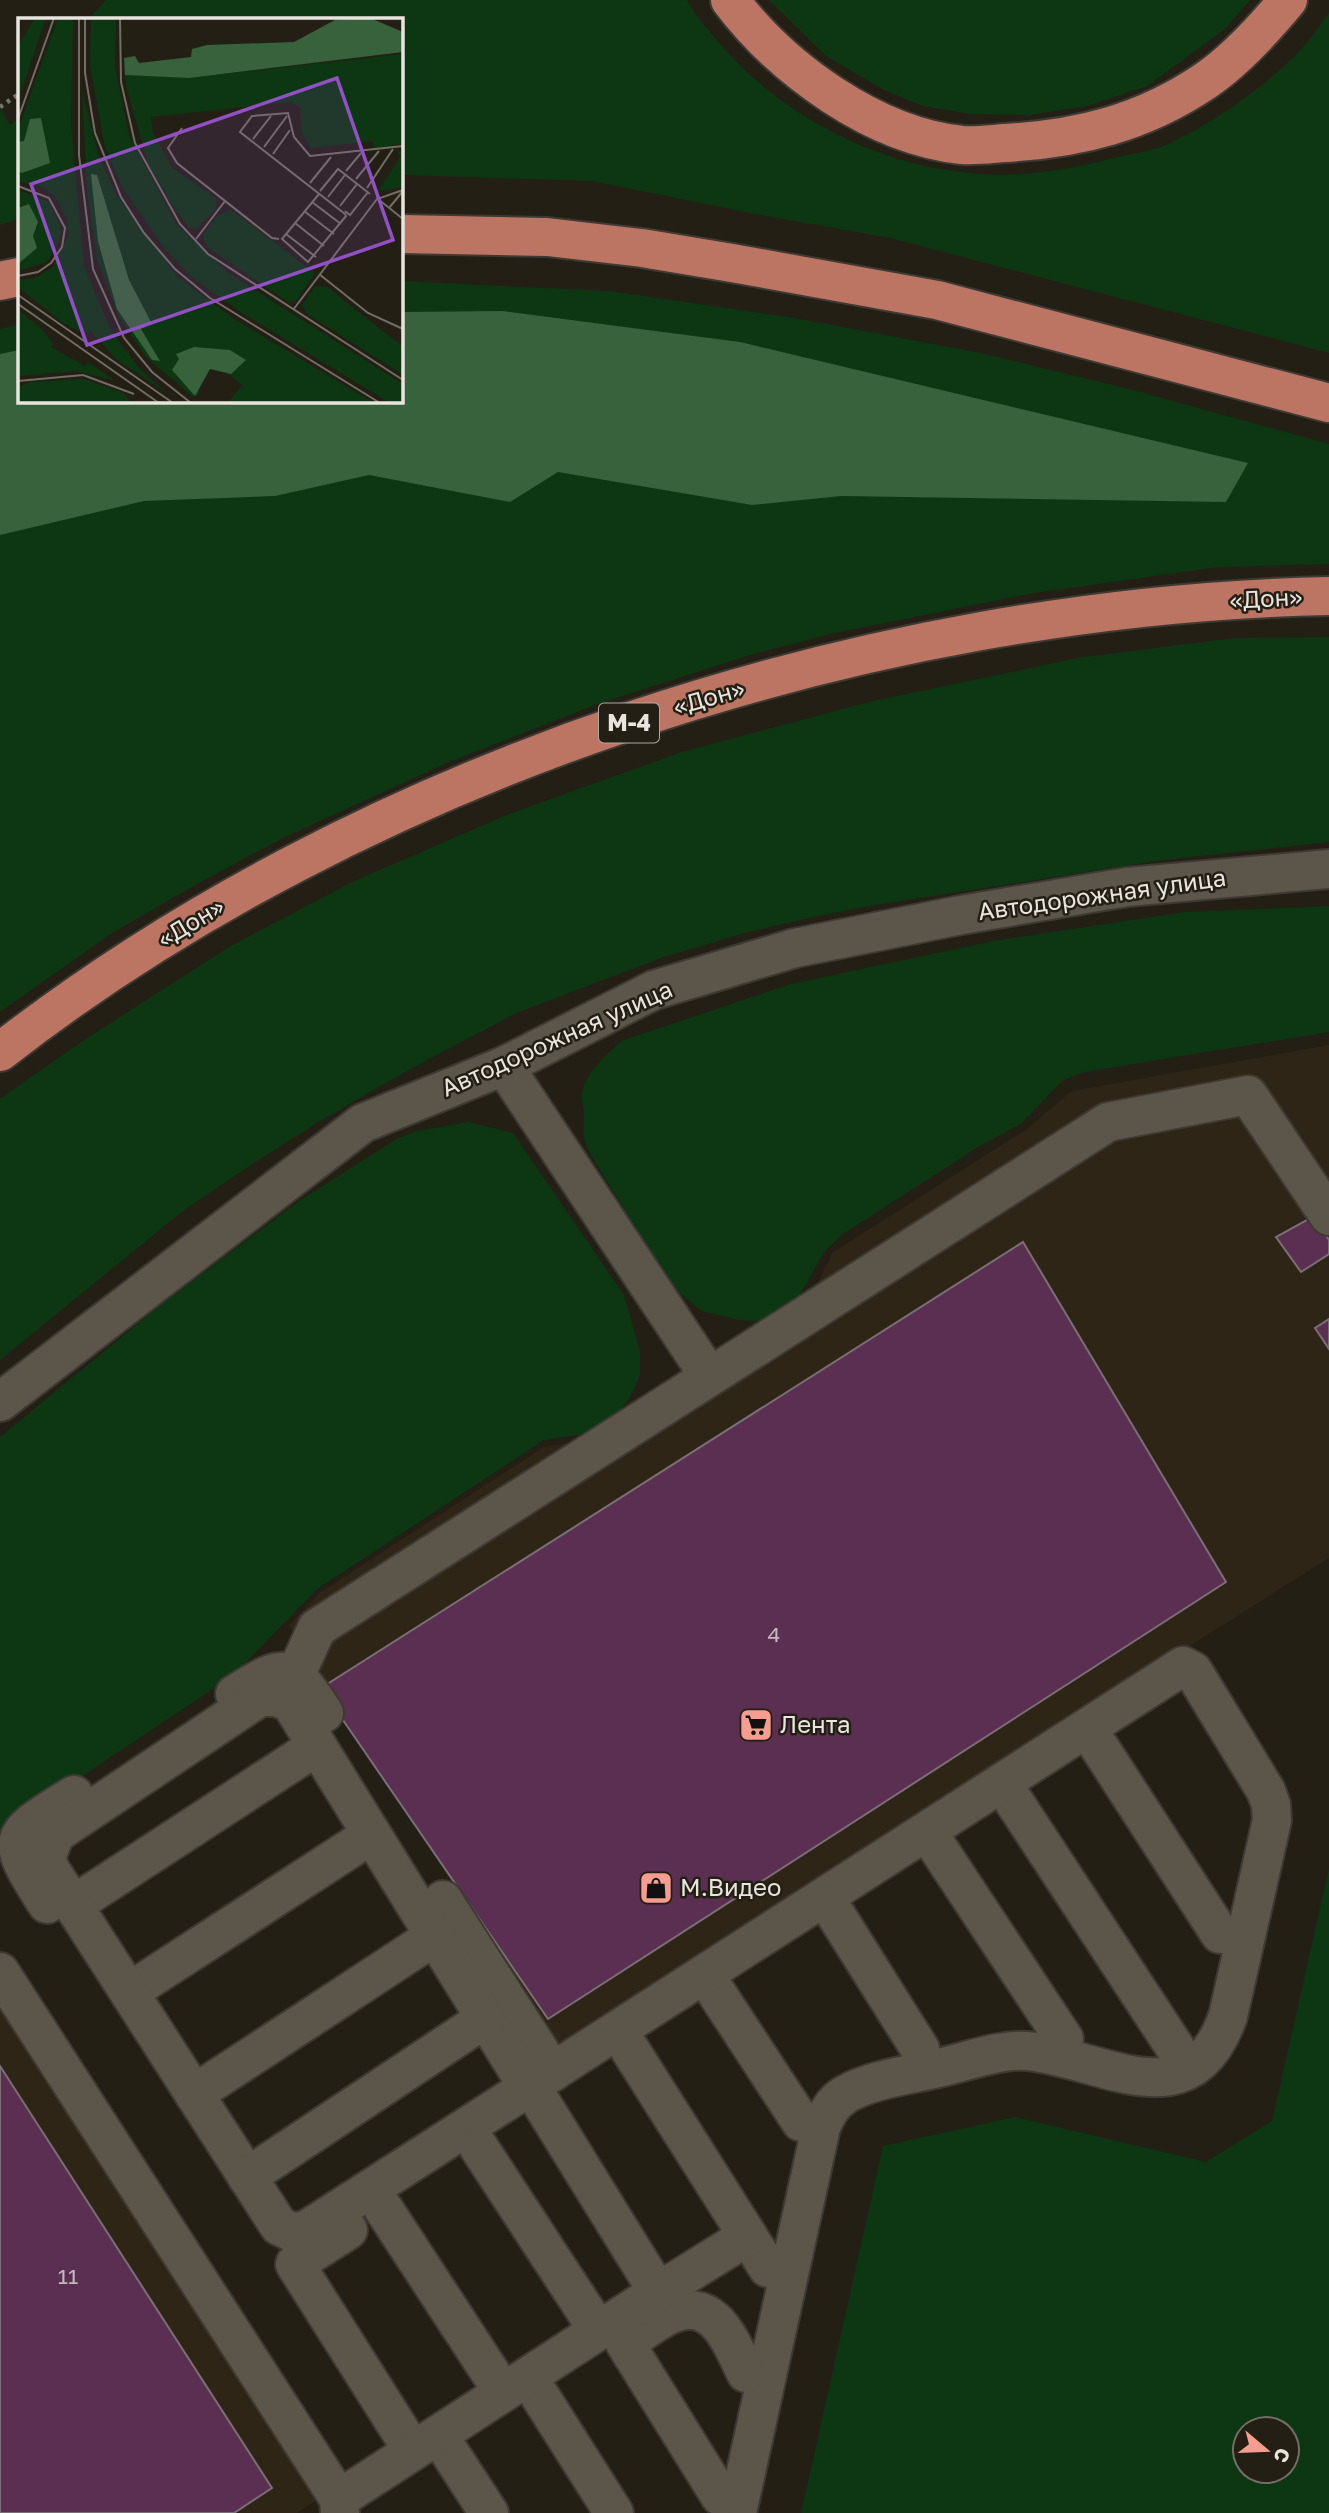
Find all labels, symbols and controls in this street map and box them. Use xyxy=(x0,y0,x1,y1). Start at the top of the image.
inset map xyxy=(18,18,402,402)
street label: «Дон» xyxy=(1229,581,1303,614)
street label: «Дон» xyxy=(670,673,748,721)
road number: М-4 xyxy=(599,704,659,743)
street label: Автодорожная улица xyxy=(976,862,1228,925)
street label: «Дон» xyxy=(152,891,229,953)
street label: Автодорожная улица xyxy=(436,974,677,1102)
house number: 4 xyxy=(768,1621,780,1647)
supermarket icon: Лента xyxy=(737,1706,775,1744)
place label: Лента xyxy=(780,1709,851,1738)
shop icon: М.Видео xyxy=(637,1869,675,1907)
place label: М.Видео xyxy=(680,1872,781,1901)
house number: 11 xyxy=(58,2263,78,2289)
north arrow xyxy=(1231,2415,1301,2485)
text: С xyxy=(1269,2446,1296,2466)

